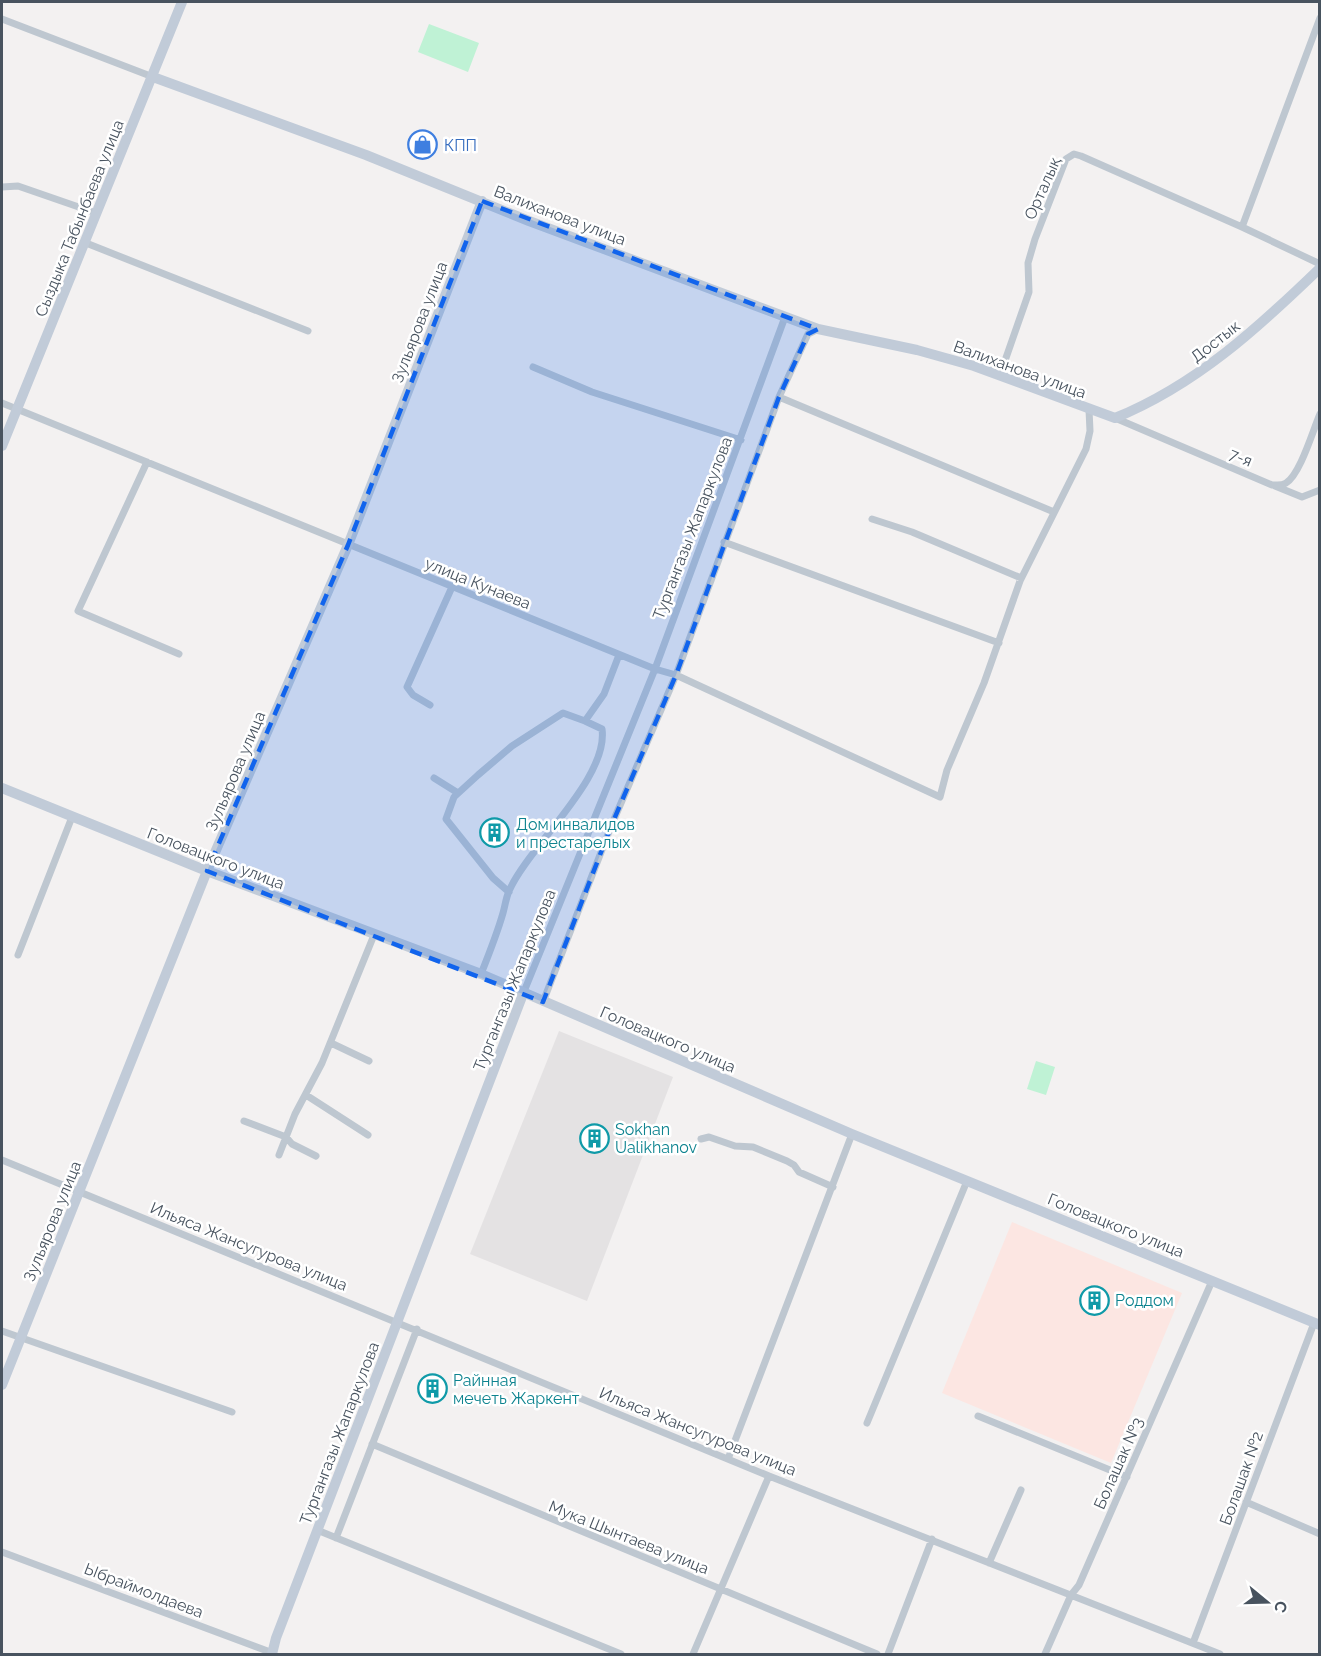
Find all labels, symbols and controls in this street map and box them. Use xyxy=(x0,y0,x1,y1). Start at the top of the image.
street label: Сыздыка Табынбаева улица xyxy=(31,117,128,319)
shop icon: КПП xyxy=(407,129,439,161)
place label: КПП xyxy=(444,136,477,155)
street label: Орталық xyxy=(1020,154,1065,223)
street label: Валиханова улица xyxy=(491,182,628,249)
street label: Зульярова улица xyxy=(388,259,451,385)
street label: Достык xyxy=(1187,316,1244,366)
street label: Валиханова улица xyxy=(951,337,1089,402)
street label: Тургангазы Жапаркулова xyxy=(649,434,736,622)
street label: 7-я xyxy=(1226,444,1255,471)
street label: улица Кунаева xyxy=(422,554,533,613)
street label: Зульярова улица xyxy=(202,708,269,834)
place label: Дом инвалидов и престарелых xyxy=(516,815,635,852)
building icon: Дом инвалидов и престарелых xyxy=(479,817,511,849)
street label: Головацкого улица xyxy=(145,824,287,893)
street label: Тургангазы Жапаркулова xyxy=(469,887,560,1074)
street label: Головацкого улица xyxy=(597,1002,738,1077)
place label: Sokhan Ualikhanov xyxy=(615,1120,698,1157)
building icon: Sokhan Ualikhanov xyxy=(578,1122,610,1154)
street label: Зульярова улица xyxy=(20,1158,85,1284)
street label: Головацкого улица xyxy=(1045,1189,1187,1261)
street label: Ильяса Жансугурова улица xyxy=(148,1198,350,1295)
building icon: Роддом xyxy=(1078,1284,1110,1316)
place label: Роддом xyxy=(1115,1291,1174,1310)
street label: Тургангазы Жапаркулова xyxy=(296,1339,383,1527)
place label: Райнная мечеть Жаркент xyxy=(453,1371,580,1408)
building icon: Райнная мечеть Жаркент xyxy=(416,1373,448,1405)
street label: Ильяса Жансугурова улица xyxy=(597,1383,799,1480)
street label: Болашак №3 xyxy=(1090,1414,1147,1512)
street label: Болашак №2 xyxy=(1216,1429,1267,1528)
street label: Мука Шынтаева улица xyxy=(546,1497,712,1578)
street label: Ыбраймолдаева xyxy=(82,1559,206,1622)
north arrow xyxy=(1237,1572,1297,1632)
text: С xyxy=(1270,1598,1291,1615)

